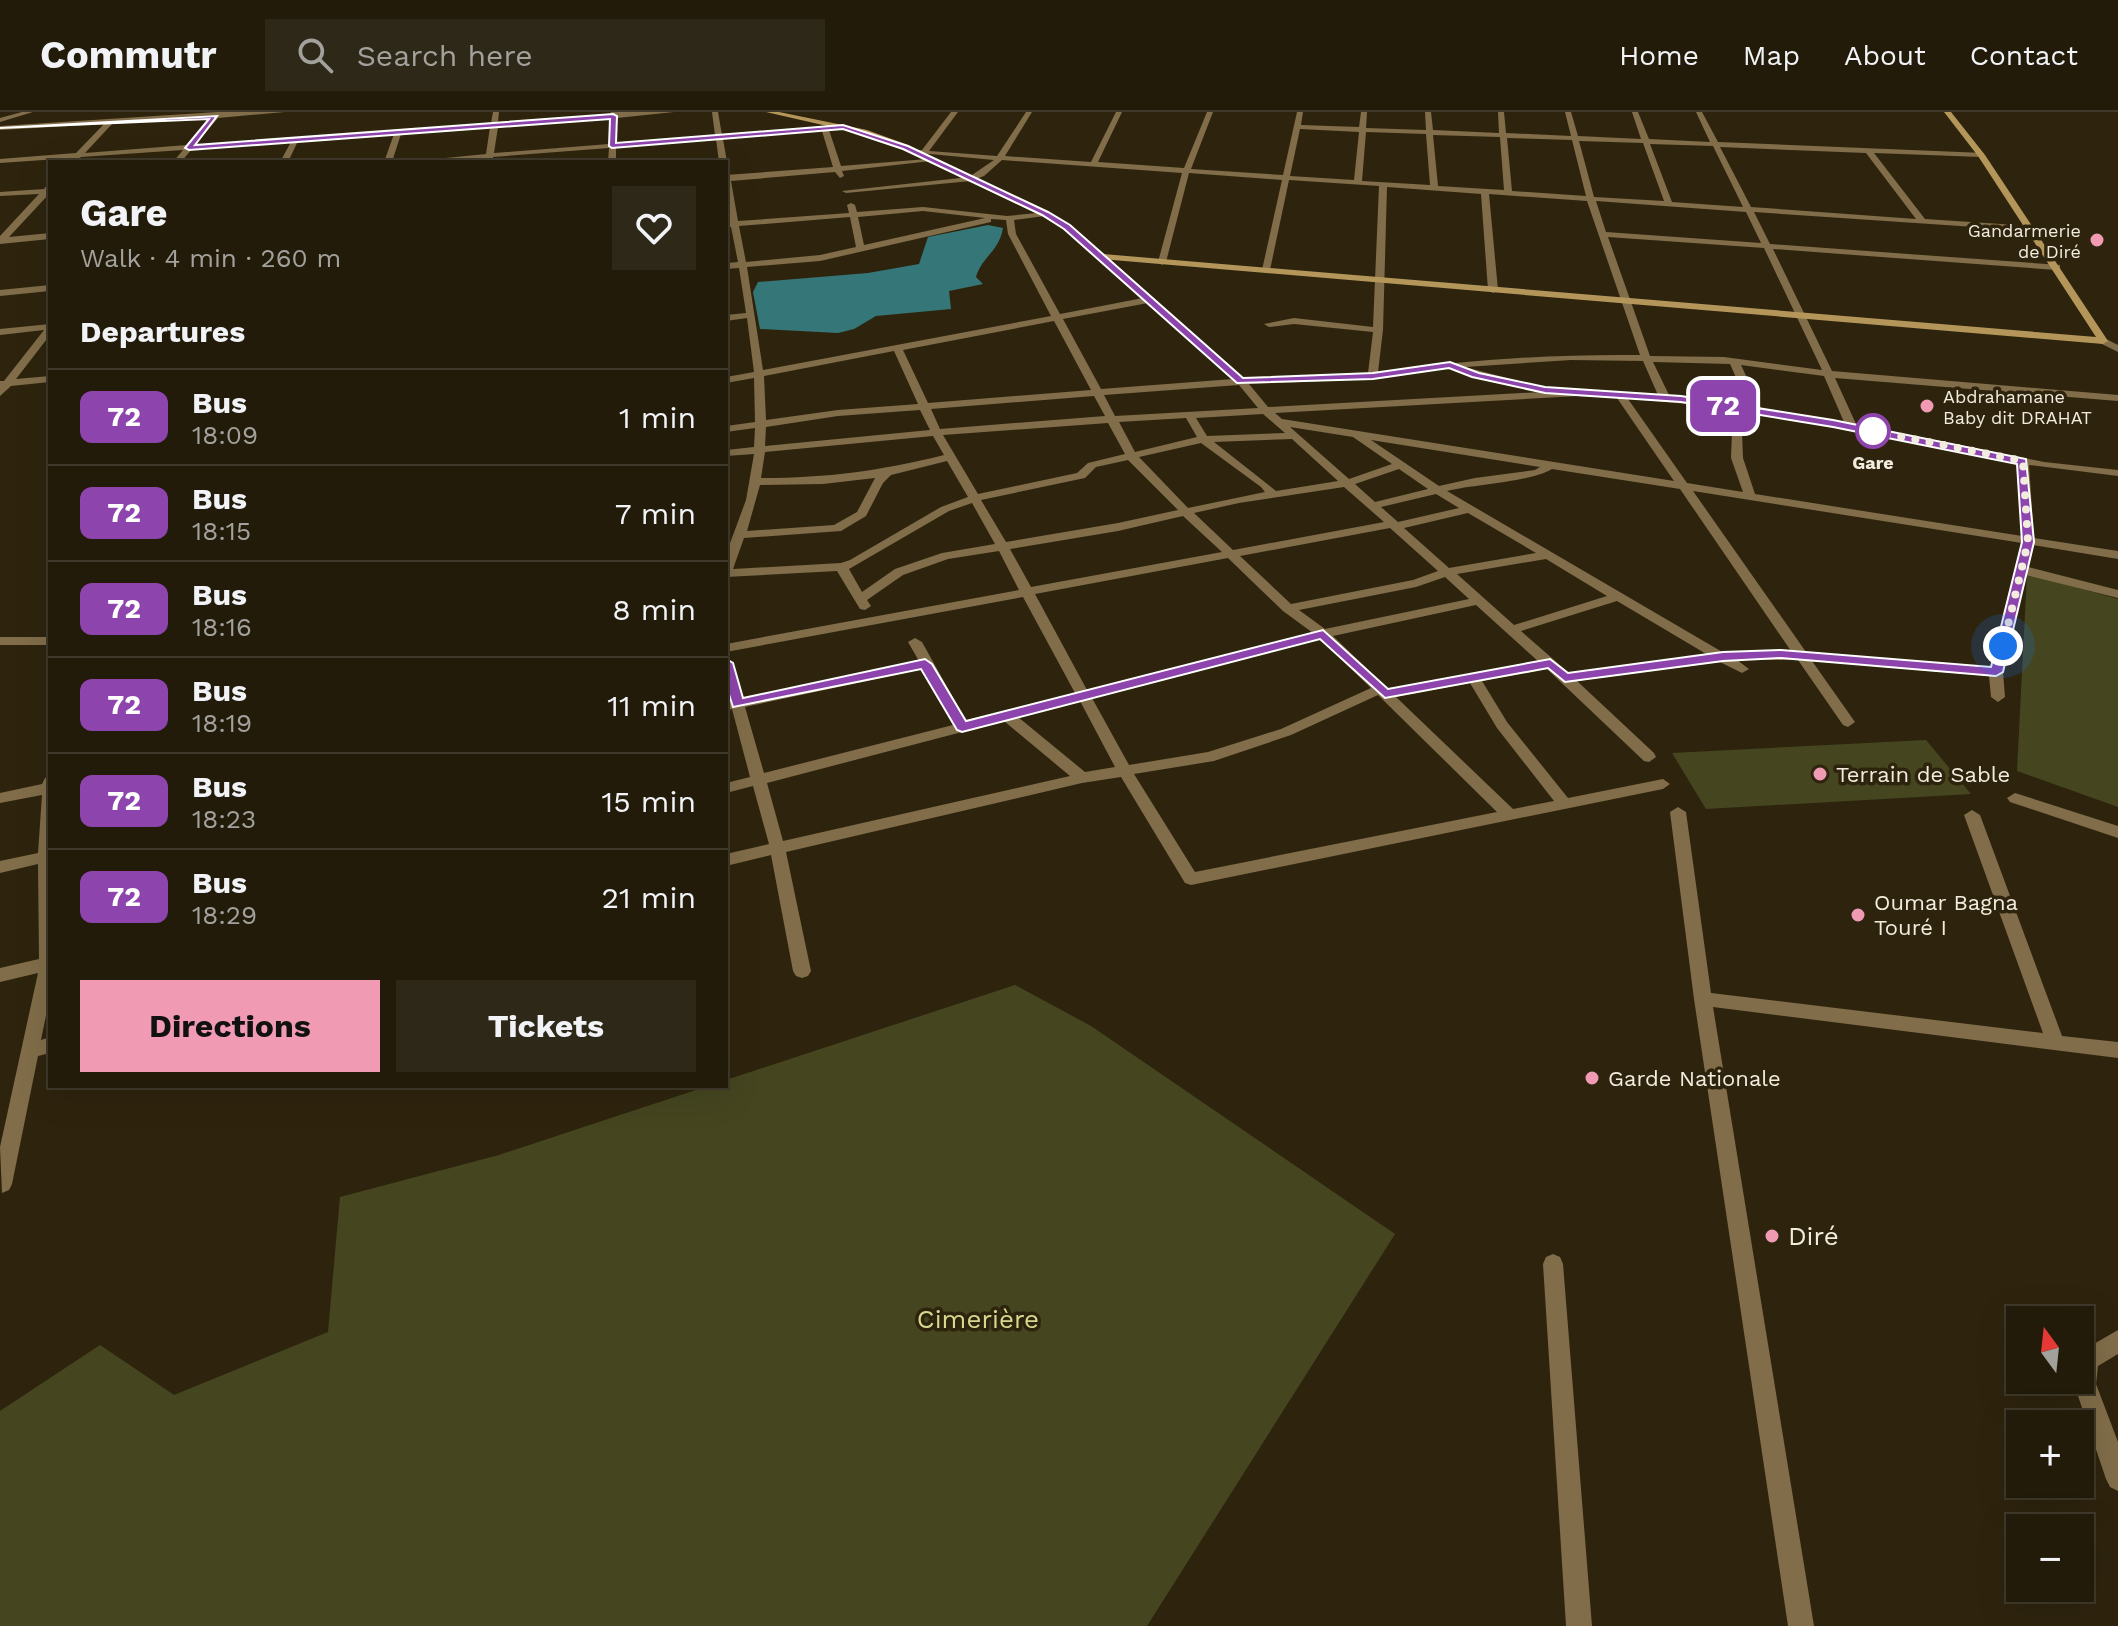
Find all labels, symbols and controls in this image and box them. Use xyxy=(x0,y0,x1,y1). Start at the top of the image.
search box xyxy=(265,19,825,91)
text: Commutr xyxy=(40,33,217,77)
icon: search xyxy=(293,33,337,77)
text: Search here xyxy=(357,38,532,73)
text: Home xyxy=(1619,39,1699,72)
text: Map xyxy=(1743,39,1800,72)
text: About xyxy=(1844,39,1926,72)
text: Contact xyxy=(1970,39,2078,72)
button: heart xyxy=(612,186,696,270)
text: Gare xyxy=(80,191,168,235)
place label: Gandarmerie de Diré xyxy=(1968,220,2081,262)
marker: Gandarmerie de Diré xyxy=(2088,231,2106,249)
text: Walk · 4 min · 260 m xyxy=(80,243,341,273)
text: Departures xyxy=(80,314,245,349)
line badge: 72 xyxy=(1687,380,1759,432)
text: Bus xyxy=(192,385,247,420)
place label: Abdrahamane Baby dit DRAHAT xyxy=(1943,386,2092,428)
text: 72 xyxy=(1706,389,1740,422)
marker: Abdrahamane Baby dit DRAHAT xyxy=(1918,397,1936,415)
text: 72 xyxy=(107,400,141,433)
text: 1 min xyxy=(619,400,696,435)
marker: Gare xyxy=(1856,414,1890,448)
text: 18:09 xyxy=(192,420,258,450)
place label: Gare xyxy=(1852,452,1894,473)
text: Bus xyxy=(192,481,247,516)
text: 72 xyxy=(107,496,141,529)
text: 7 min xyxy=(615,496,696,531)
text: 18:15 xyxy=(192,516,251,546)
text: Bus xyxy=(192,577,247,612)
text: 72 xyxy=(107,592,141,625)
text: 8 min xyxy=(612,592,696,627)
text: 18:16 xyxy=(192,612,252,642)
your location xyxy=(1983,626,2023,666)
text: Bus xyxy=(192,673,247,708)
text: 72 xyxy=(107,688,141,721)
text: 11 min xyxy=(607,688,696,723)
text: 18:19 xyxy=(192,708,252,738)
place label: Terrain de Sable xyxy=(1836,762,2010,787)
marker: Terrain de Sable xyxy=(1811,765,1829,783)
text: Bus xyxy=(192,769,247,804)
text: 72 xyxy=(107,784,141,817)
text: 15 min xyxy=(601,784,696,819)
text: 18:23 xyxy=(192,804,256,834)
text: Bus xyxy=(192,865,247,900)
text: 72 xyxy=(107,880,141,913)
text: 21 min xyxy=(601,880,696,915)
place label: Oumar Bagna Touré I xyxy=(1874,890,2018,940)
text: 18:29 xyxy=(192,900,257,930)
marker: Oumar Bagna Touré I xyxy=(1849,906,1867,924)
button: Directions xyxy=(80,980,380,1072)
button: Tickets xyxy=(396,980,696,1072)
place label: Garde Nationale xyxy=(1608,1066,1781,1091)
marker: Garde Nationale xyxy=(1583,1069,1601,1087)
place label: Diré xyxy=(1788,1221,1839,1251)
marker: Diré xyxy=(1763,1227,1781,1245)
park label: Cimerière xyxy=(917,1304,1039,1334)
north arrow xyxy=(2006,1306,2094,1394)
map controls xyxy=(2006,1306,2094,1602)
button: + xyxy=(2006,1410,2094,1498)
button: − xyxy=(2006,1514,2094,1602)

